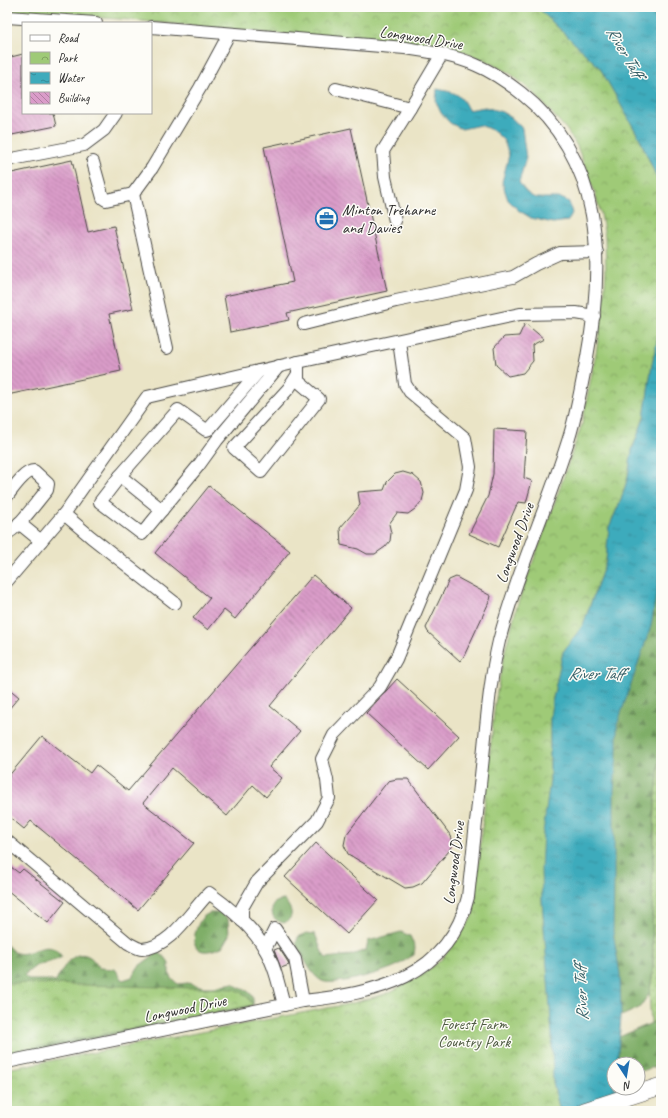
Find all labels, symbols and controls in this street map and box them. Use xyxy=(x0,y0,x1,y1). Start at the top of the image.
legend xyxy=(22,22,152,114)
street label: Longwood Drive xyxy=(378,22,466,55)
water label: River Taff xyxy=(602,23,652,87)
text: Road xyxy=(58,30,80,46)
text: Park xyxy=(58,50,79,66)
text: Water xyxy=(58,70,86,86)
text: Building xyxy=(58,90,90,106)
place label: Minton Treharne and Davies xyxy=(342,200,437,238)
office icon: Minton Treharne and Davies xyxy=(313,206,339,232)
street label: Longwood Drive xyxy=(491,499,539,586)
water label: River Taff xyxy=(568,663,630,684)
street label: Longwood Drive xyxy=(439,819,469,906)
water label: River Taff xyxy=(569,958,593,1021)
street label: Longwood Drive xyxy=(142,990,230,1027)
park label: Forest Farm Country Park xyxy=(438,1014,511,1052)
north arrow xyxy=(606,1056,646,1096)
text: N xyxy=(621,1078,633,1094)

